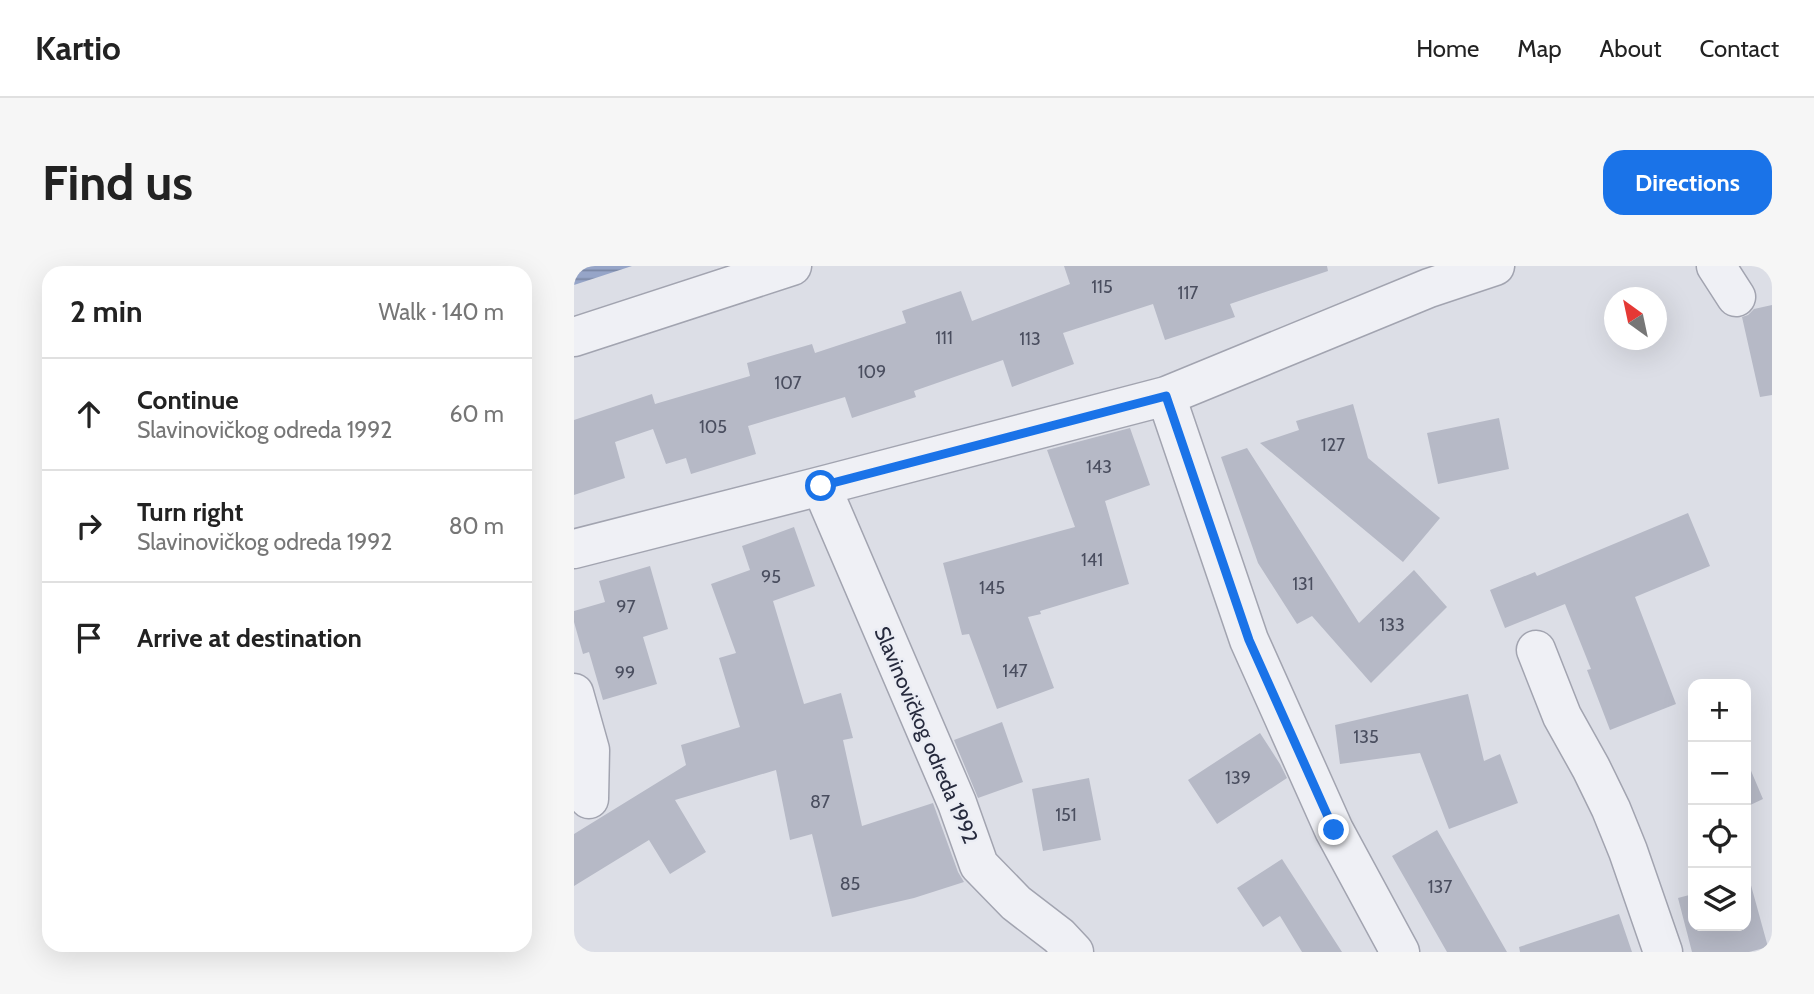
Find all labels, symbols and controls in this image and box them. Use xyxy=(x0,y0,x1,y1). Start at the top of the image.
text: Kartio xyxy=(35,28,121,68)
text: Home xyxy=(1416,34,1479,63)
text: Map xyxy=(1517,34,1562,63)
text: About xyxy=(1600,34,1662,63)
text: Contact xyxy=(1700,34,1779,63)
button: Directions xyxy=(1603,150,1772,215)
text: Find us xyxy=(42,153,193,212)
house number: 115 xyxy=(1091,276,1113,298)
house number: 117 xyxy=(1178,282,1198,304)
north arrow xyxy=(1604,287,1667,350)
text: 2 min xyxy=(70,293,142,330)
text: Walk · 140 m xyxy=(378,298,504,326)
house number: 111 xyxy=(935,327,953,349)
house number: 113 xyxy=(1019,328,1041,350)
house number: 109 xyxy=(858,361,886,383)
house number: 107 xyxy=(774,372,802,394)
text: Continue xyxy=(137,384,239,416)
icon: ahead xyxy=(70,395,108,433)
text: 60 m xyxy=(450,400,504,428)
text: Slavinovičkog odreda 1992 xyxy=(137,416,392,444)
house number: 105 xyxy=(699,416,727,438)
house number: 127 xyxy=(1321,434,1345,456)
house number: 143 xyxy=(1086,456,1112,478)
route start xyxy=(805,470,836,501)
text: Turn right xyxy=(137,496,243,528)
icon: right xyxy=(70,507,108,545)
text: 80 m xyxy=(449,512,504,540)
text: Slavinovičkog odreda 1992 xyxy=(137,528,392,556)
house number: 141 xyxy=(1081,549,1103,571)
house number: 95 xyxy=(761,566,781,588)
house number: 131 xyxy=(1292,573,1314,595)
house number: 145 xyxy=(979,577,1005,599)
house number: 97 xyxy=(616,596,636,618)
house number: 133 xyxy=(1379,614,1405,636)
icon: arrive xyxy=(70,619,108,657)
text: Arrive at destination xyxy=(137,622,362,654)
street label: Slavinovičkog odreda 1992 xyxy=(869,623,984,847)
house number: 147 xyxy=(1002,660,1028,682)
house number: 99 xyxy=(615,662,635,684)
map controls xyxy=(1688,679,1751,931)
button: + xyxy=(1688,679,1751,742)
house number: 135 xyxy=(1353,726,1379,748)
button: − xyxy=(1688,742,1751,805)
house number: 139 xyxy=(1225,767,1251,789)
house number: 87 xyxy=(810,791,830,813)
house number: 151 xyxy=(1055,804,1077,826)
button: locate xyxy=(1688,805,1751,868)
route end xyxy=(1318,814,1349,845)
button: layers xyxy=(1688,868,1751,931)
house number: 85 xyxy=(840,873,860,895)
house number: 137 xyxy=(1428,876,1452,898)

